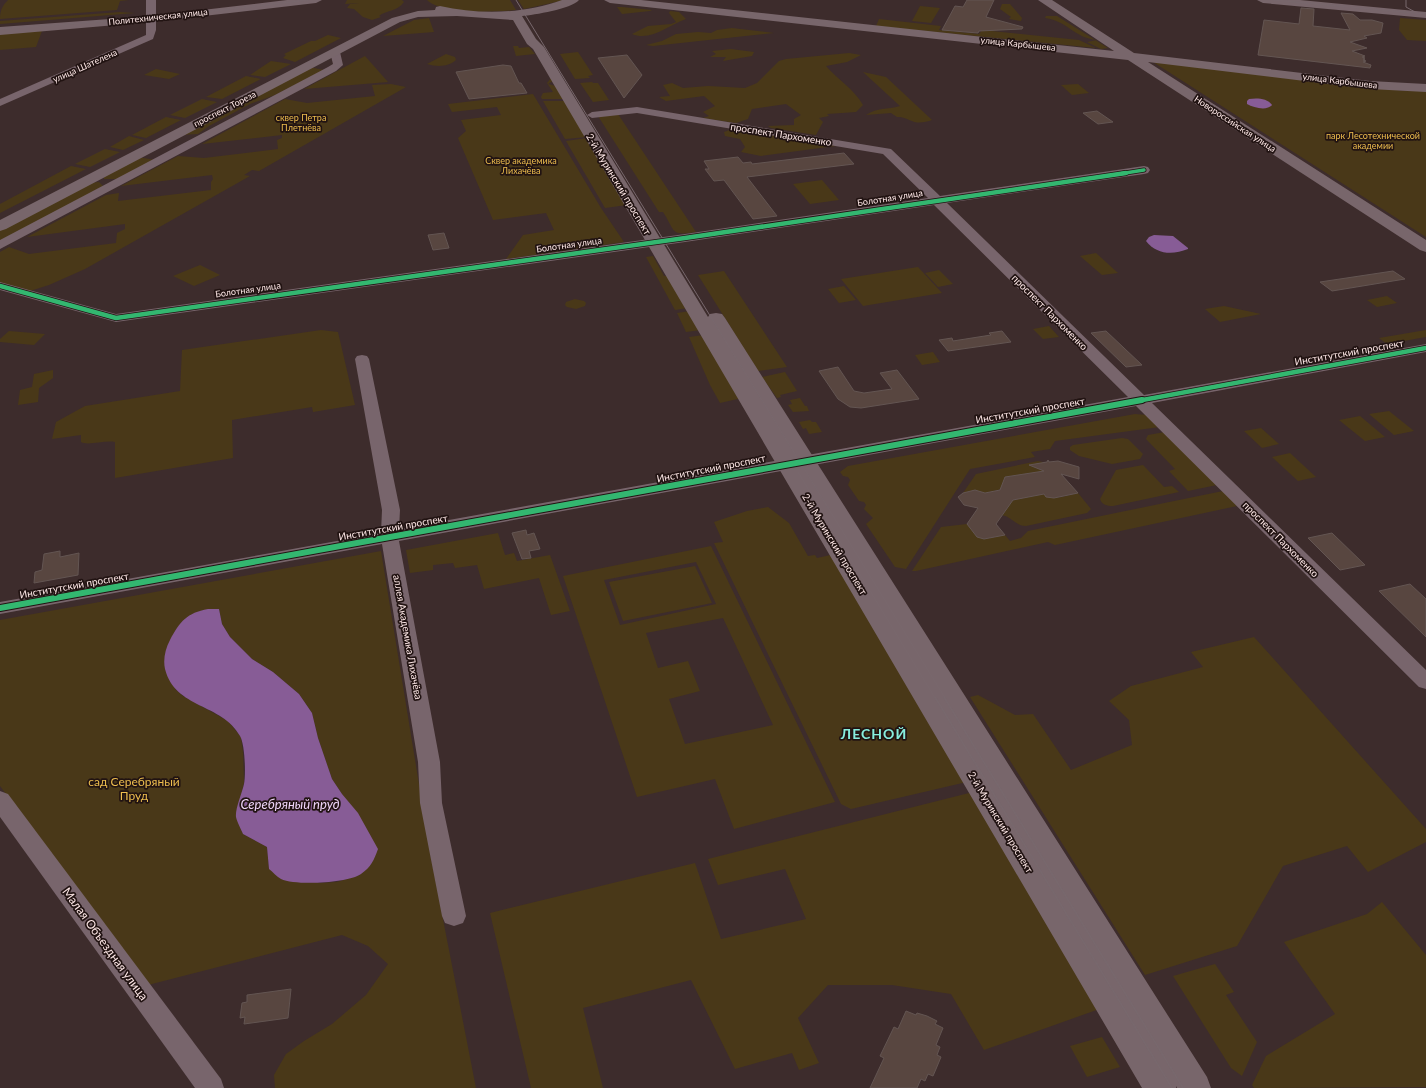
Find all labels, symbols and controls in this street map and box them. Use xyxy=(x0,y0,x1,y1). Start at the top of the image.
street label: Политехническая улица xyxy=(108,6,208,27)
street label: улица Карбышева xyxy=(980,34,1056,53)
street label: улица Шателена xyxy=(51,46,119,85)
street label: улица Карбышева xyxy=(1302,70,1378,91)
street label: проспект Тореза xyxy=(192,88,258,129)
street label: Новороссийская улица xyxy=(1192,93,1278,154)
park label: сквер Петра Плетнёва xyxy=(276,112,326,133)
street label: проспект Пархоменко xyxy=(730,120,833,148)
park label: парк Лесотехнической академии xyxy=(1326,130,1420,151)
street label: 2-й Муринский проспект xyxy=(584,131,654,237)
park label: Сквер академика Лихачёва xyxy=(485,155,557,176)
street label: Болотная улица xyxy=(856,187,923,208)
street label: Болотная улица xyxy=(535,234,602,255)
street label: проспект Пархоменко xyxy=(1010,272,1091,353)
street label: Болотная улица xyxy=(214,279,281,300)
street label: Институтский проспект xyxy=(1293,336,1405,368)
street label: Институтский проспект xyxy=(974,394,1086,426)
street label: Институтский проспект xyxy=(656,452,766,484)
street label: 2-й Муринский проспект xyxy=(800,491,870,597)
street label: проспект Пархоменко xyxy=(1241,499,1322,580)
street label: Институтский проспект xyxy=(337,511,449,543)
street label: Институтский проспект xyxy=(18,569,130,601)
street label: аллея Академика Лихачёва xyxy=(391,574,425,700)
district label: ЛЕСНОЙ xyxy=(840,725,907,742)
street label: 2-й Муринский проспект xyxy=(966,769,1036,875)
park label: сад Серебряный Пруд xyxy=(88,774,180,803)
water label: Серебряный пруд xyxy=(240,796,340,812)
street label: Малая Объездная улица xyxy=(59,884,151,1003)

